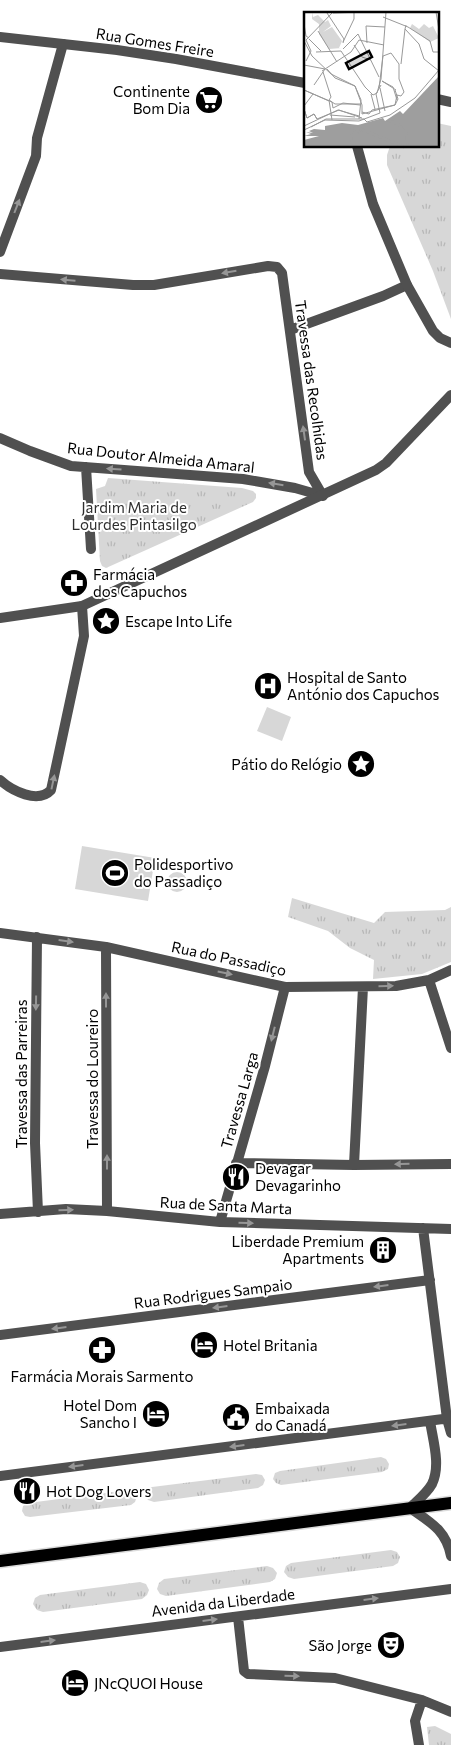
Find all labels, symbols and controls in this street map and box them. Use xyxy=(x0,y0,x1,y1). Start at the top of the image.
inset map xyxy=(304,12,438,148)
street label: Rua Gomes Freire xyxy=(95,24,215,60)
place label: Continente Bom Dia xyxy=(113,82,190,117)
supermarket icon: Continente Bom Dia xyxy=(194,85,224,115)
one-way arrow xyxy=(14,199,21,214)
one-way arrow xyxy=(221,269,237,277)
one-way arrow xyxy=(60,275,76,283)
street label: Travessa das Recolhidas xyxy=(292,299,332,461)
one-way arrow xyxy=(300,425,308,441)
street label: Rua Doutor Almeida Amaral xyxy=(66,438,256,476)
one-way arrow xyxy=(106,464,122,472)
one-way arrow xyxy=(267,480,283,488)
park label: Jardim Maria de Lourdes Pintasilgo xyxy=(71,498,197,533)
place label: Farmácia dos Capuchos xyxy=(93,565,187,600)
pharmacy icon: Farmácia dos Capuchos xyxy=(59,568,89,598)
place icon: Escape Into Life xyxy=(91,606,121,636)
place label: Escape Into Life xyxy=(125,612,232,630)
place label: Hospital de Santo António dos Capuchos xyxy=(287,668,440,703)
hospital icon: Hospital de Santo António dos Capuchos xyxy=(253,671,283,701)
place icon: Pátio do Relógio xyxy=(346,749,376,779)
place label: Pátio do Relógio xyxy=(231,755,342,773)
one-way arrow xyxy=(49,774,57,789)
place label: Polidesportivo do Passadiço xyxy=(134,855,233,890)
sports icon: Polidesportivo do Passadiço xyxy=(100,858,130,888)
one-way arrow xyxy=(58,937,74,945)
street label: Rua do Passadiço xyxy=(170,937,288,979)
one-way arrow xyxy=(217,969,233,977)
one-way arrow xyxy=(378,982,394,990)
one-way arrow xyxy=(102,992,110,1008)
one-way arrow xyxy=(32,996,40,1012)
street label: Travessa das Parreiras xyxy=(12,999,30,1149)
street label: Travessa do Loureiro xyxy=(83,1009,101,1149)
one-way arrow xyxy=(269,1026,277,1041)
street label: Travessa Larga xyxy=(217,1050,261,1150)
one-way arrow xyxy=(103,1154,111,1170)
place label: Devagar Devagarinho xyxy=(255,1159,341,1194)
one-way arrow xyxy=(394,1161,410,1169)
restaurant icon: Devagar Devagarinho xyxy=(221,1162,251,1192)
street label: Rua de Santa Marta xyxy=(159,1193,293,1217)
one-way arrow xyxy=(58,1206,74,1214)
one-way arrow xyxy=(238,1219,254,1227)
place label: Liberdade Premium Apartments xyxy=(232,1232,364,1267)
building icon: Liberdade Premium Apartments xyxy=(368,1235,398,1265)
street label: Rua Rodrigues Sampaio xyxy=(133,1274,293,1312)
one-way arrow xyxy=(373,1282,389,1290)
one-way arrow xyxy=(212,1303,228,1311)
one-way arrow xyxy=(51,1324,67,1332)
hotel icon: Hotel Britania xyxy=(189,1330,219,1360)
pharmacy icon: Farmácia Morais Sarmento xyxy=(87,1335,117,1365)
place label: Hotel Britania xyxy=(223,1336,318,1354)
place label: Farmácia Morais Sarmento xyxy=(11,1367,193,1385)
place label: Hotel Dom Sancho I xyxy=(63,1396,137,1431)
hotel icon: Hotel Dom Sancho I xyxy=(141,1399,171,1429)
place label: Embaixada do Canadá xyxy=(255,1399,330,1434)
public building icon: Embaixada do Canadá xyxy=(221,1402,251,1432)
one-way arrow xyxy=(390,1421,406,1429)
one-way arrow xyxy=(229,1442,245,1450)
one-way arrow xyxy=(68,1463,84,1471)
restaurant icon: Hot Dog Lovers xyxy=(12,1476,42,1506)
place label: Hot Dog Lovers xyxy=(46,1482,151,1500)
street label: Avenida da Liberdade xyxy=(150,1584,296,1620)
one-way arrow xyxy=(363,1595,379,1603)
one-way arrow xyxy=(202,1616,218,1624)
theatre icon: São Jorge xyxy=(376,1630,406,1660)
place label: São Jorge xyxy=(308,1636,372,1654)
one-way arrow xyxy=(41,1637,57,1645)
hotel icon: JNcQUOI House xyxy=(60,1668,90,1698)
one-way arrow xyxy=(284,1673,300,1681)
place label: JNcQUOI House xyxy=(94,1674,203,1692)

